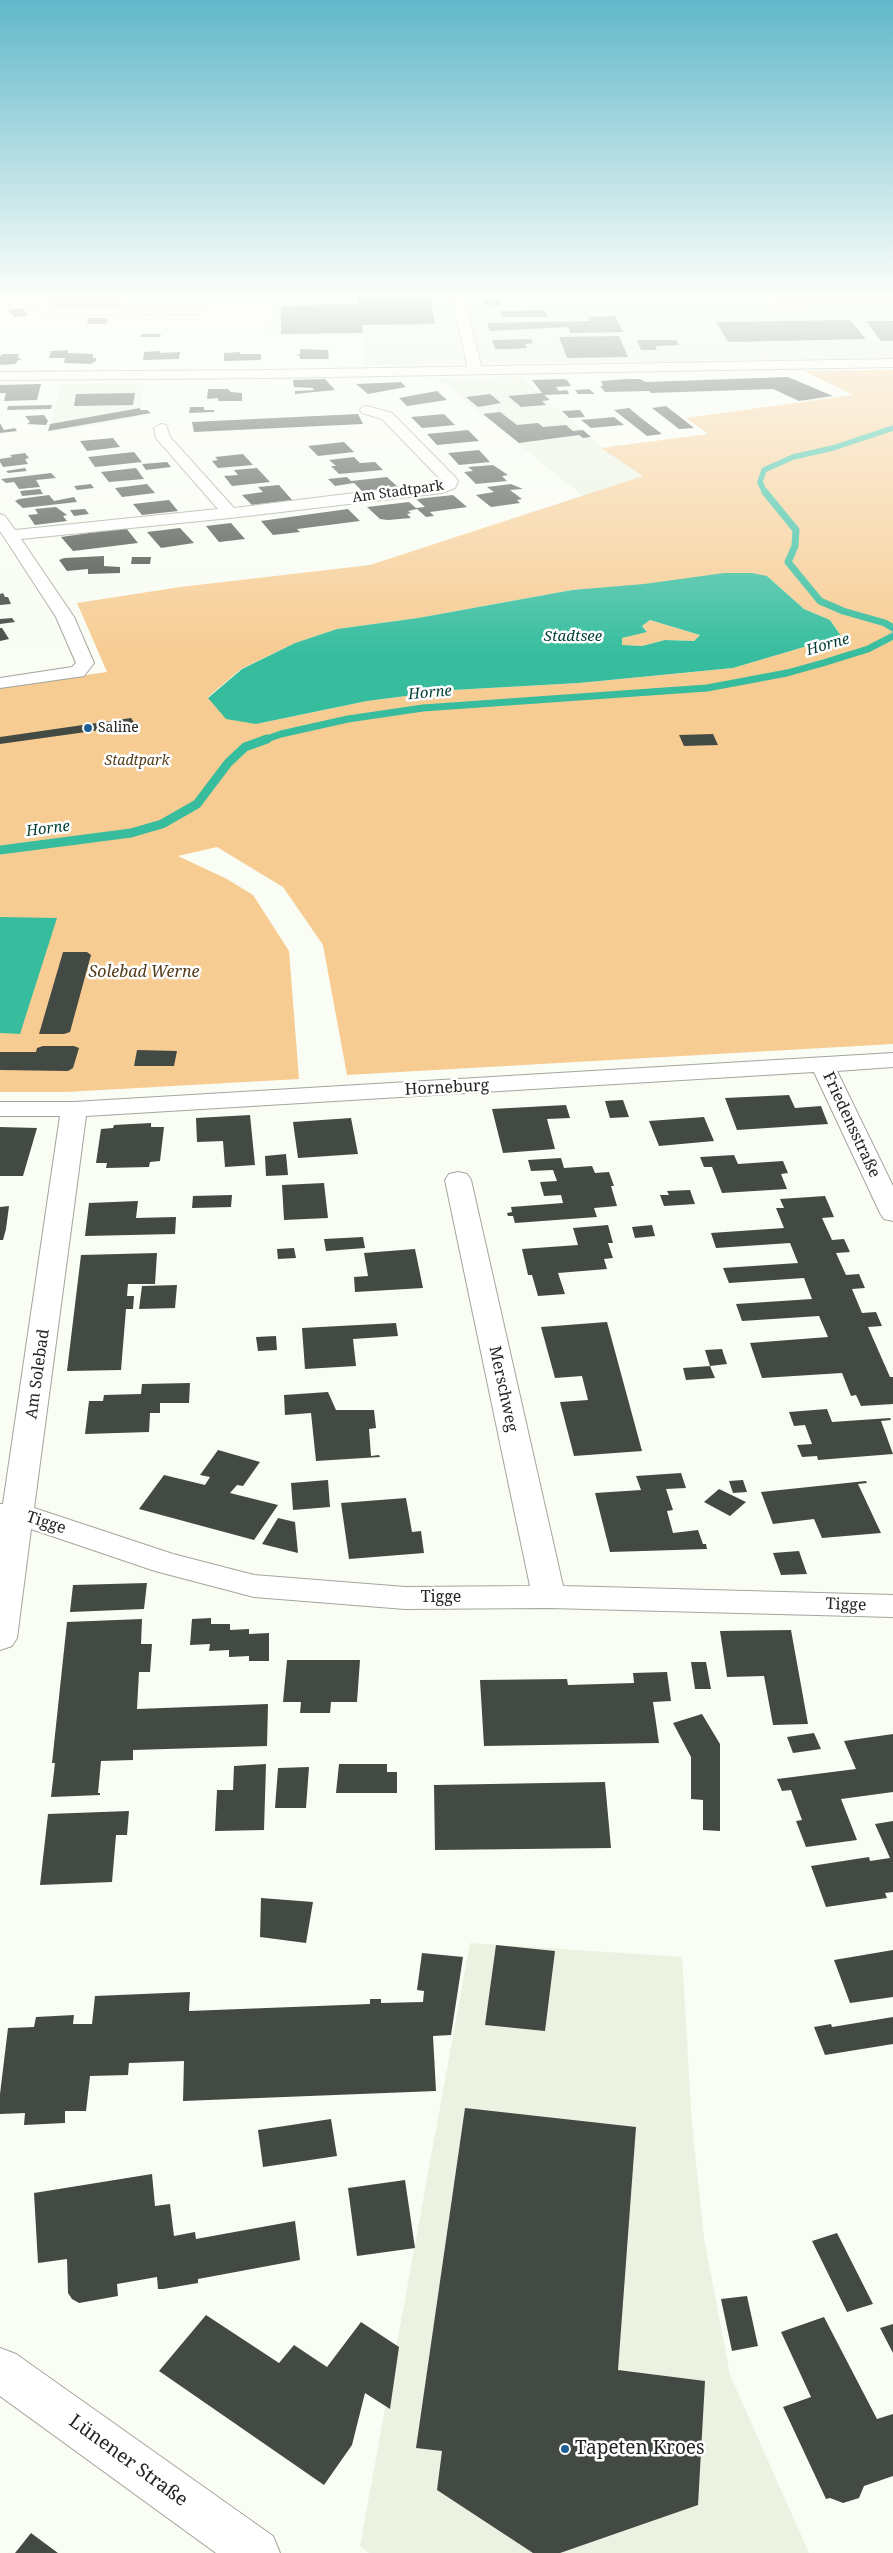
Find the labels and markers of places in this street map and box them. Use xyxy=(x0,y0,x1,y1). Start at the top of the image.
place label: Saline xyxy=(98,720,139,736)
marker: Saline xyxy=(82,722,94,734)
place label: Tapeten Kroes xyxy=(575,2438,705,2460)
marker: Tapeten Kroes xyxy=(559,2443,571,2455)

